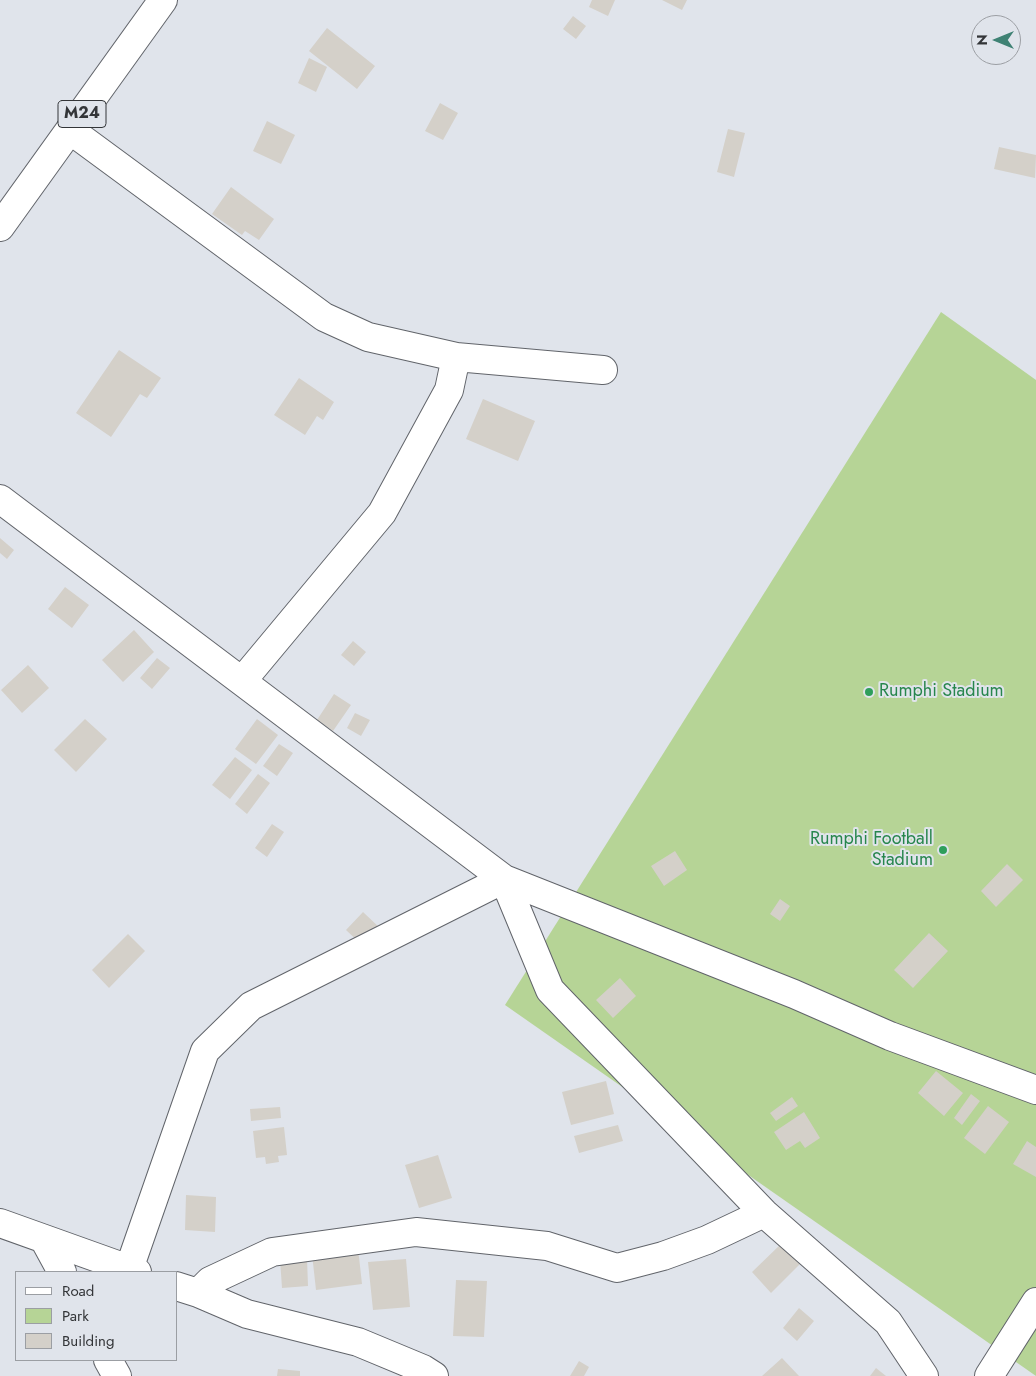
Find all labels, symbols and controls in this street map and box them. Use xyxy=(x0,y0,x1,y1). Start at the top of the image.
north arrow xyxy=(971,15,1021,65)
text: N xyxy=(972,34,992,46)
road number: M24 xyxy=(58,100,106,128)
place label: Rumphi Stadium xyxy=(879,681,1004,703)
marker: Rumphi Stadium xyxy=(863,686,875,698)
place label: Rumphi Football Stadium xyxy=(810,829,933,872)
marker: Rumphi Football Stadium xyxy=(937,844,949,856)
legend xyxy=(15,1271,178,1361)
text: Road xyxy=(62,1280,94,1302)
text: Park xyxy=(62,1305,89,1327)
text: Building xyxy=(62,1330,114,1352)

